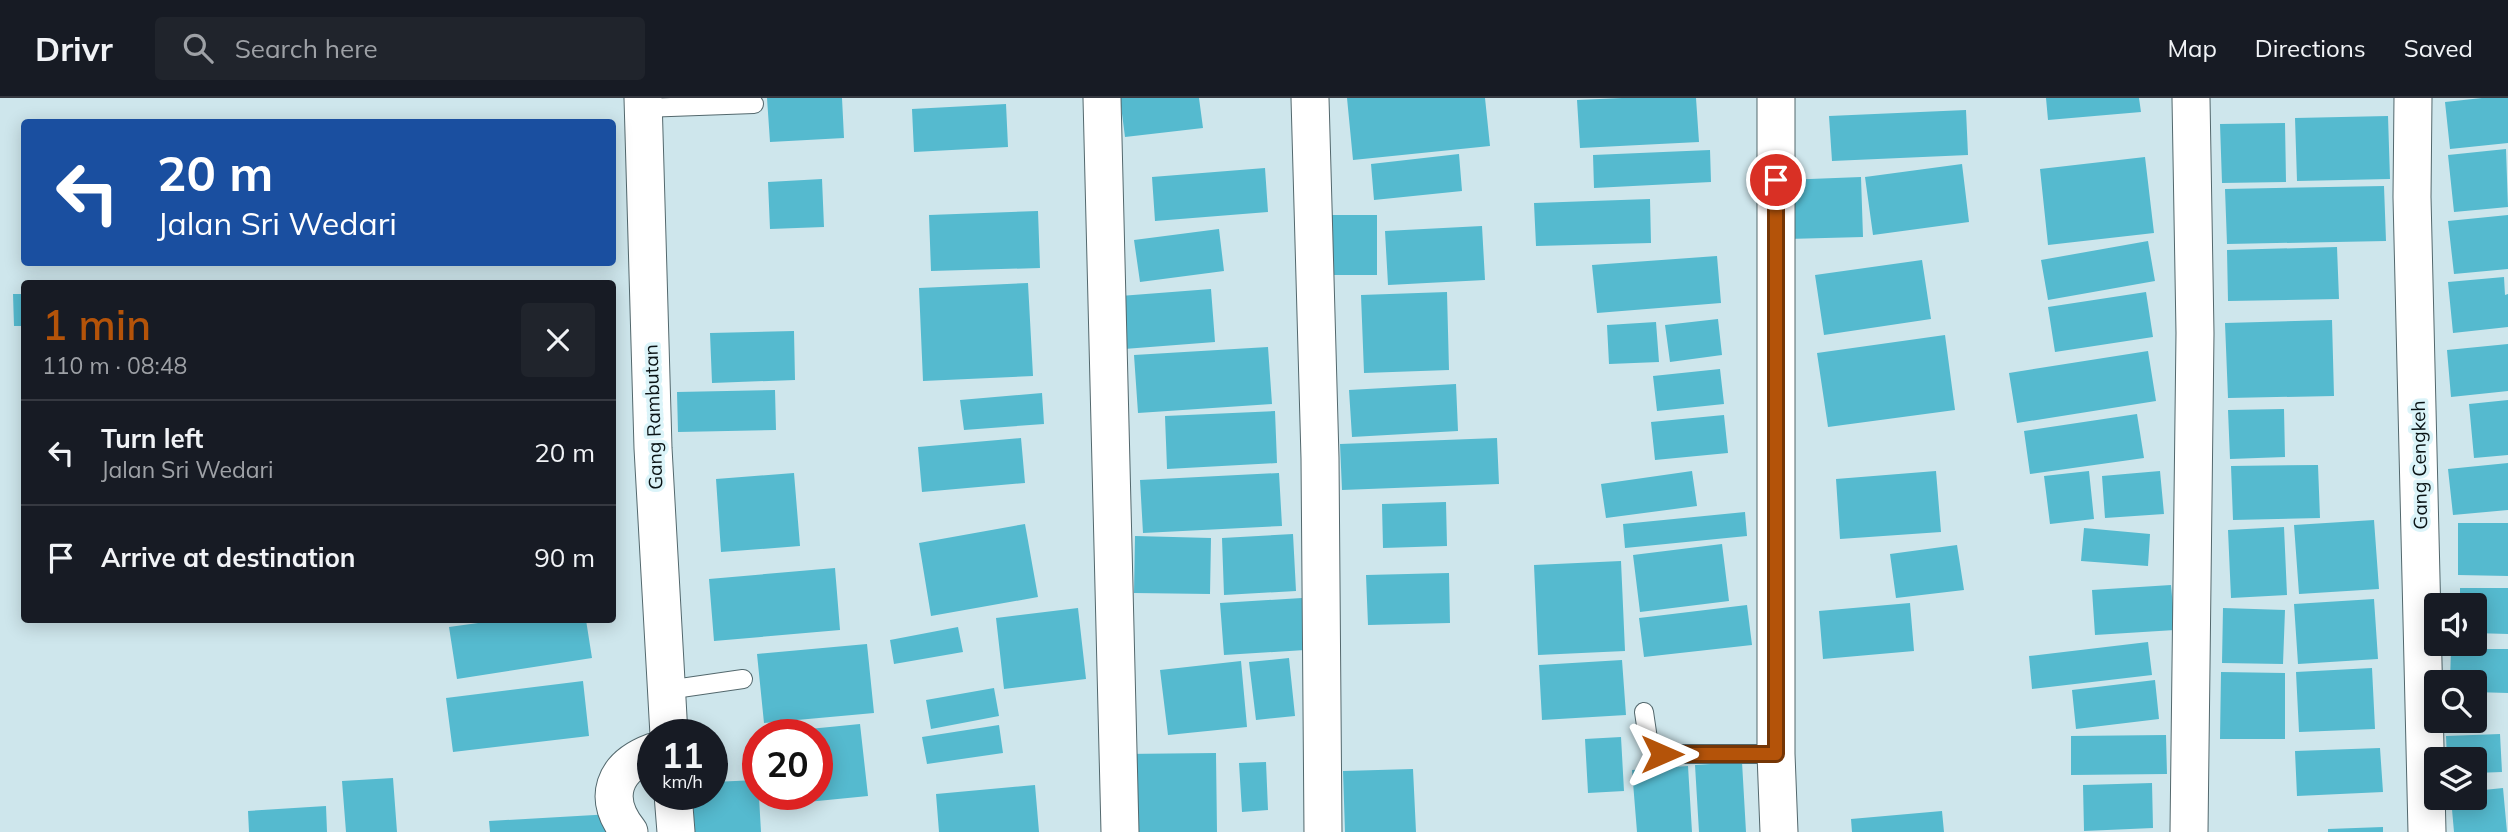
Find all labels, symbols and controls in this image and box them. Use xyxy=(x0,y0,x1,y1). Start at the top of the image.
search box xyxy=(155,17,645,80)
text: Drivr xyxy=(35,28,113,69)
icon: search xyxy=(179,29,217,67)
text: Search here xyxy=(235,32,378,65)
text: Map xyxy=(2167,33,2217,63)
text: Directions xyxy=(2255,33,2366,63)
text: Saved xyxy=(2404,33,2473,63)
text: 20 m xyxy=(157,142,273,203)
icon: left xyxy=(42,147,133,238)
pin xyxy=(1746,150,1806,210)
icon: arrive xyxy=(1757,161,1795,199)
text: Jalan Sri Wedari xyxy=(157,203,397,243)
text: 1 min xyxy=(42,298,151,351)
button: close xyxy=(521,303,595,377)
street label: Gang Rambutan xyxy=(638,344,668,490)
text: 110 m · 08:48 xyxy=(42,351,187,380)
street label: Gang Cengkeh xyxy=(2406,400,2432,530)
text: Turn left xyxy=(101,422,203,455)
icon: left xyxy=(42,434,80,472)
text: 20 m xyxy=(534,436,595,469)
text: Jalan Sri Wedari xyxy=(101,455,273,484)
icon: arrive xyxy=(42,539,80,577)
text: Arrive at destination xyxy=(101,541,356,574)
text: 90 m xyxy=(534,541,595,574)
map controls xyxy=(2424,593,2487,810)
button: sound xyxy=(2424,593,2487,656)
button: search xyxy=(2424,670,2487,733)
position arrow xyxy=(1625,717,1699,791)
speed limit sign: 20 xyxy=(742,719,833,810)
text: 11 xyxy=(661,733,704,777)
button: layers xyxy=(2424,747,2487,810)
text: km/h xyxy=(662,770,703,793)

